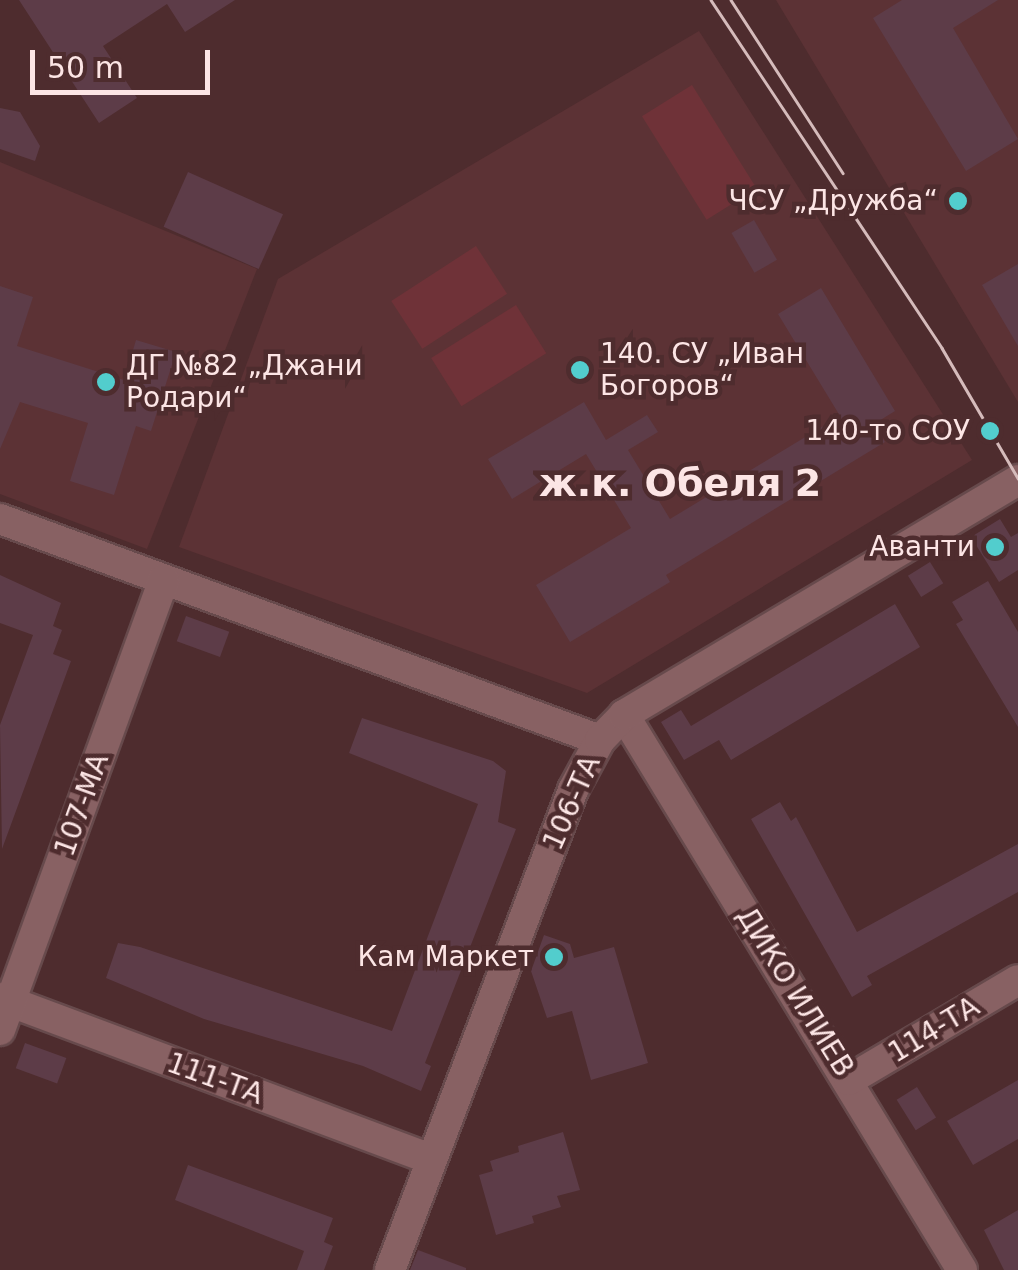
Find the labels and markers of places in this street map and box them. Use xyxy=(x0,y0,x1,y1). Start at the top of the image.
place label: ЧСУ „Дружба“ xyxy=(728,184,938,218)
marker: ЧСУ „Дружба“ xyxy=(947,190,969,212)
place label: 140. СУ „Иван Богоров“ xyxy=(600,337,804,403)
place label: ДГ №82 „Джани Родари“ xyxy=(126,349,363,415)
marker: 140. СУ „Иван Богоров“ xyxy=(569,359,591,381)
marker: ДГ №82 „Джани Родари“ xyxy=(95,371,117,393)
place label: 140-то СОУ xyxy=(805,414,970,448)
marker: 140-то СОУ xyxy=(979,420,1001,442)
place label: Аванти xyxy=(869,530,975,564)
marker: Аванти xyxy=(984,536,1006,558)
place label: Кам Маркет xyxy=(357,940,534,974)
marker: Кам Маркет xyxy=(543,946,565,968)

